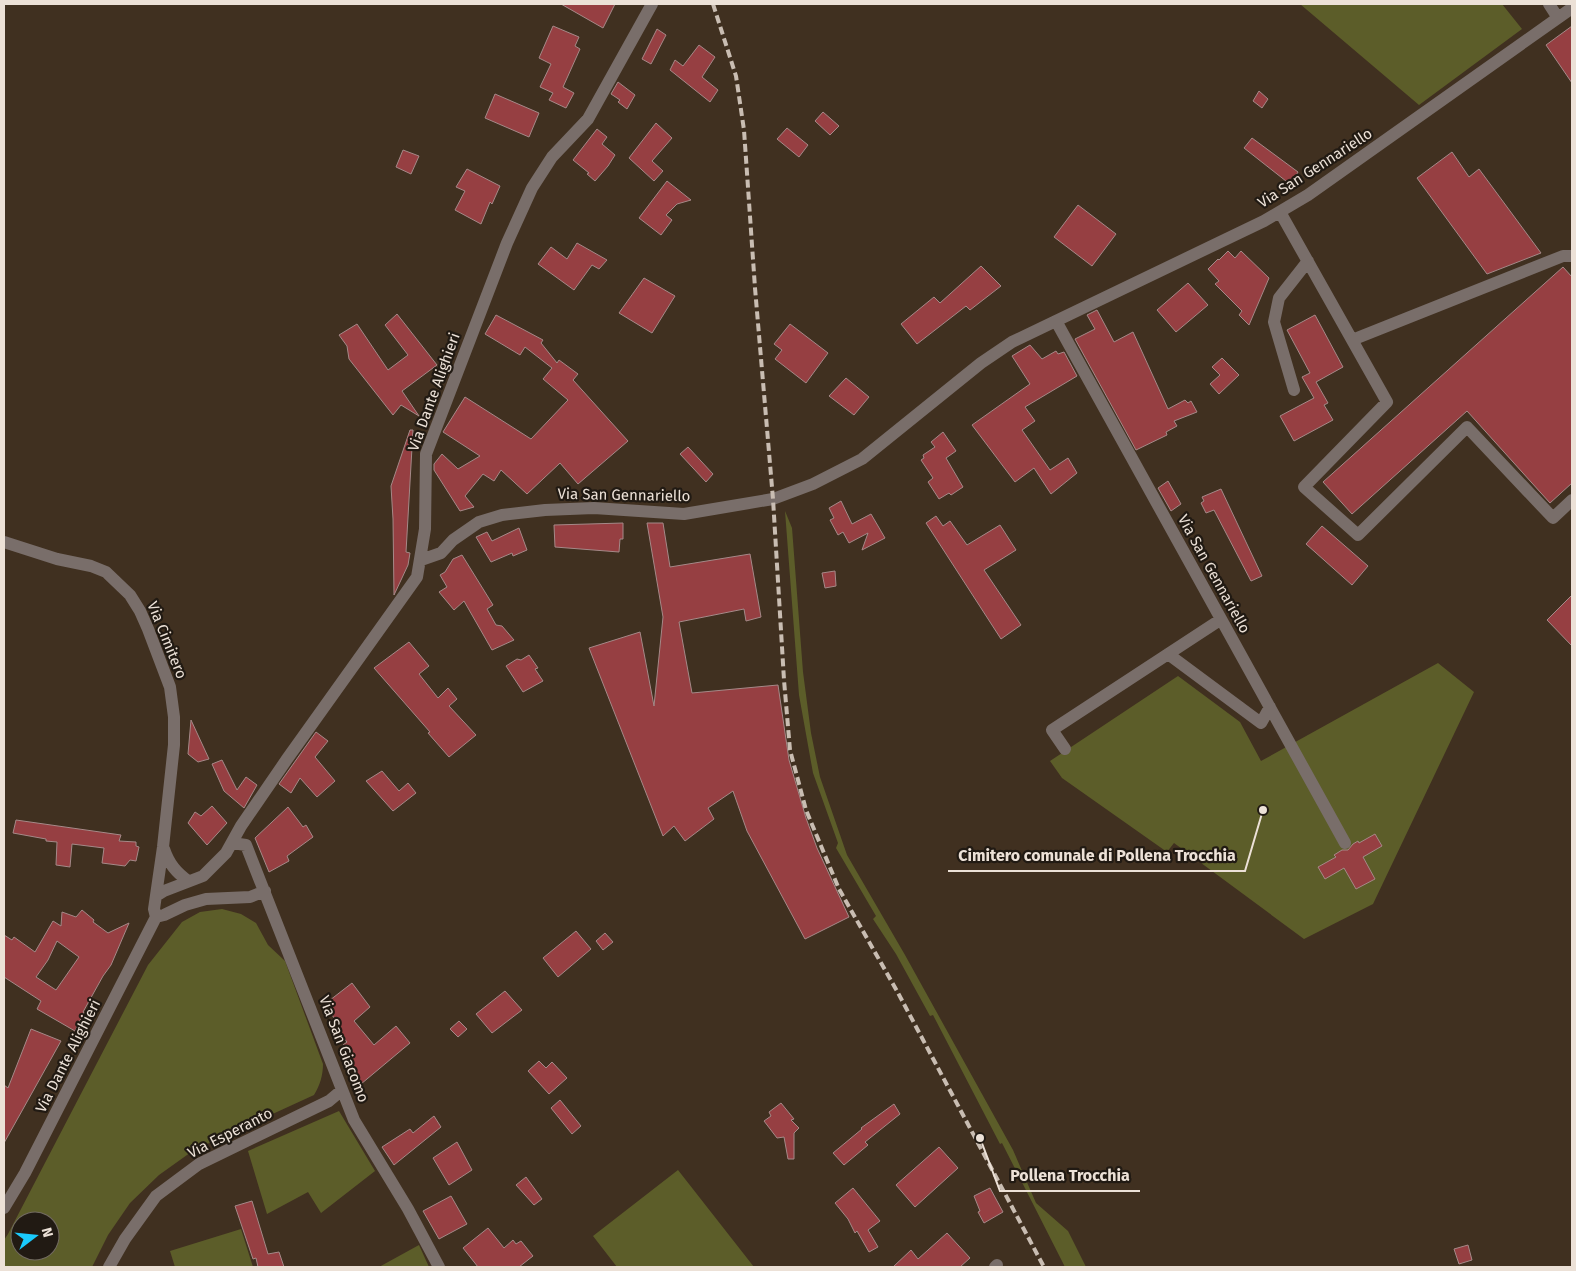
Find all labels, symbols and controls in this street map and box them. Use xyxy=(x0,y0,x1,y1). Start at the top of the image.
street label: Via San Gennariello xyxy=(1254,124,1376,212)
street label: Via Dante Alighieri xyxy=(404,330,464,454)
street label: Via San Gennariello xyxy=(557,485,691,505)
street label: Via San Gennariello xyxy=(1174,512,1254,636)
street label: Via Cimitero xyxy=(143,599,191,681)
callout: Cimitero comunale di Pollena Trocchia xyxy=(948,840,1245,871)
text: Cimitero comunale di Pollena Trocchia xyxy=(958,846,1236,865)
street label: Via San Giacomo xyxy=(315,993,373,1105)
street label: Via Dante Alighieri xyxy=(32,996,104,1116)
street label: Via Esperanto xyxy=(185,1104,275,1162)
callout: Pollena Trocchia xyxy=(1000,1160,1140,1191)
text: Pollena Trocchia xyxy=(1010,1166,1130,1185)
north arrow xyxy=(10,1211,60,1261)
text: N xyxy=(38,1226,56,1239)

